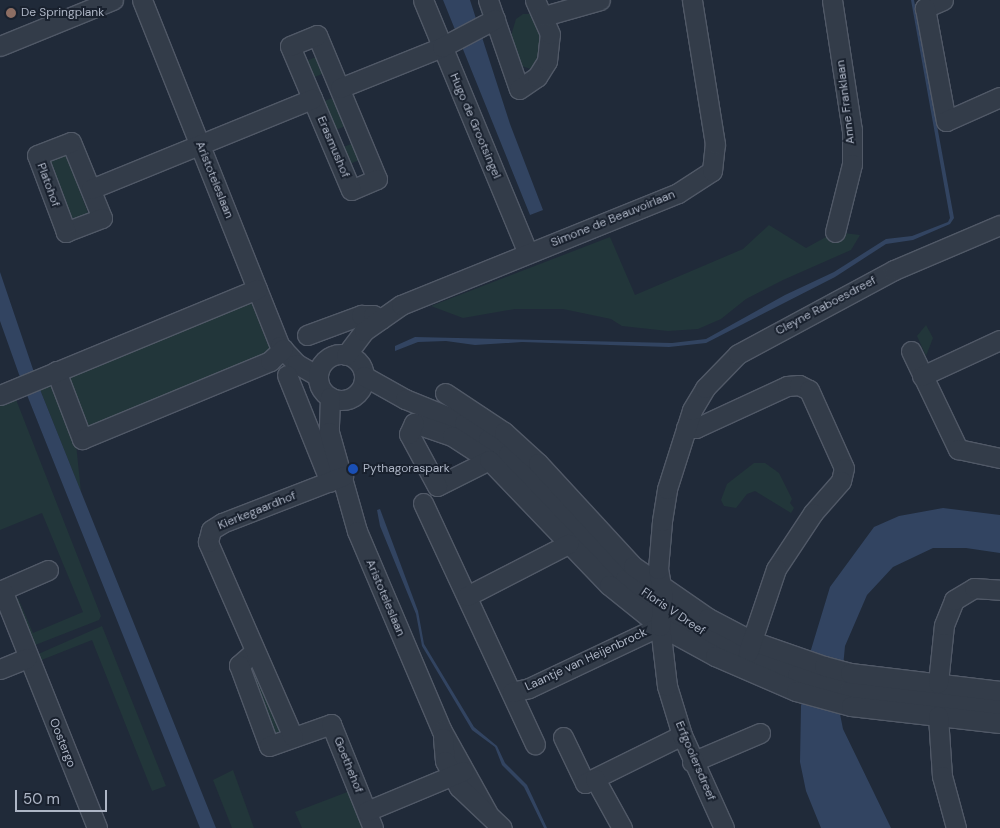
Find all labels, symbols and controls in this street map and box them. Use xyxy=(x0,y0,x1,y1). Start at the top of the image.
place label: De Springplank xyxy=(21,6,104,20)
marker: De Springplank xyxy=(5,7,17,19)
street label: Anne Franklaan xyxy=(834,59,858,145)
street label: Hugo de Grootsingel xyxy=(446,71,504,181)
street label: Erasmushof xyxy=(314,114,352,180)
street label: Aristoteleslaan xyxy=(192,139,236,221)
street label: Platohof xyxy=(33,161,63,209)
street label: Simone de Beauvoirlaan xyxy=(549,187,677,251)
street label: Cleyne Raboesdreef xyxy=(773,273,879,339)
place label: Pythagoraspark xyxy=(363,462,450,476)
marker: Pythagoraspark xyxy=(347,463,359,475)
street label: Kierkegaardhof xyxy=(216,489,298,533)
street label: Aristoteleslaan xyxy=(362,557,408,639)
street label: Floris V Dreef xyxy=(638,585,708,639)
street label: Laantje van Heijenbrock xyxy=(523,625,649,695)
street label: Oostergo xyxy=(46,716,78,770)
street label: Erfgooiersdreef xyxy=(672,719,718,803)
street label: Goethehof xyxy=(330,735,366,795)
scale bar xyxy=(18,780,110,812)
text: 50 m xyxy=(23,789,60,809)

